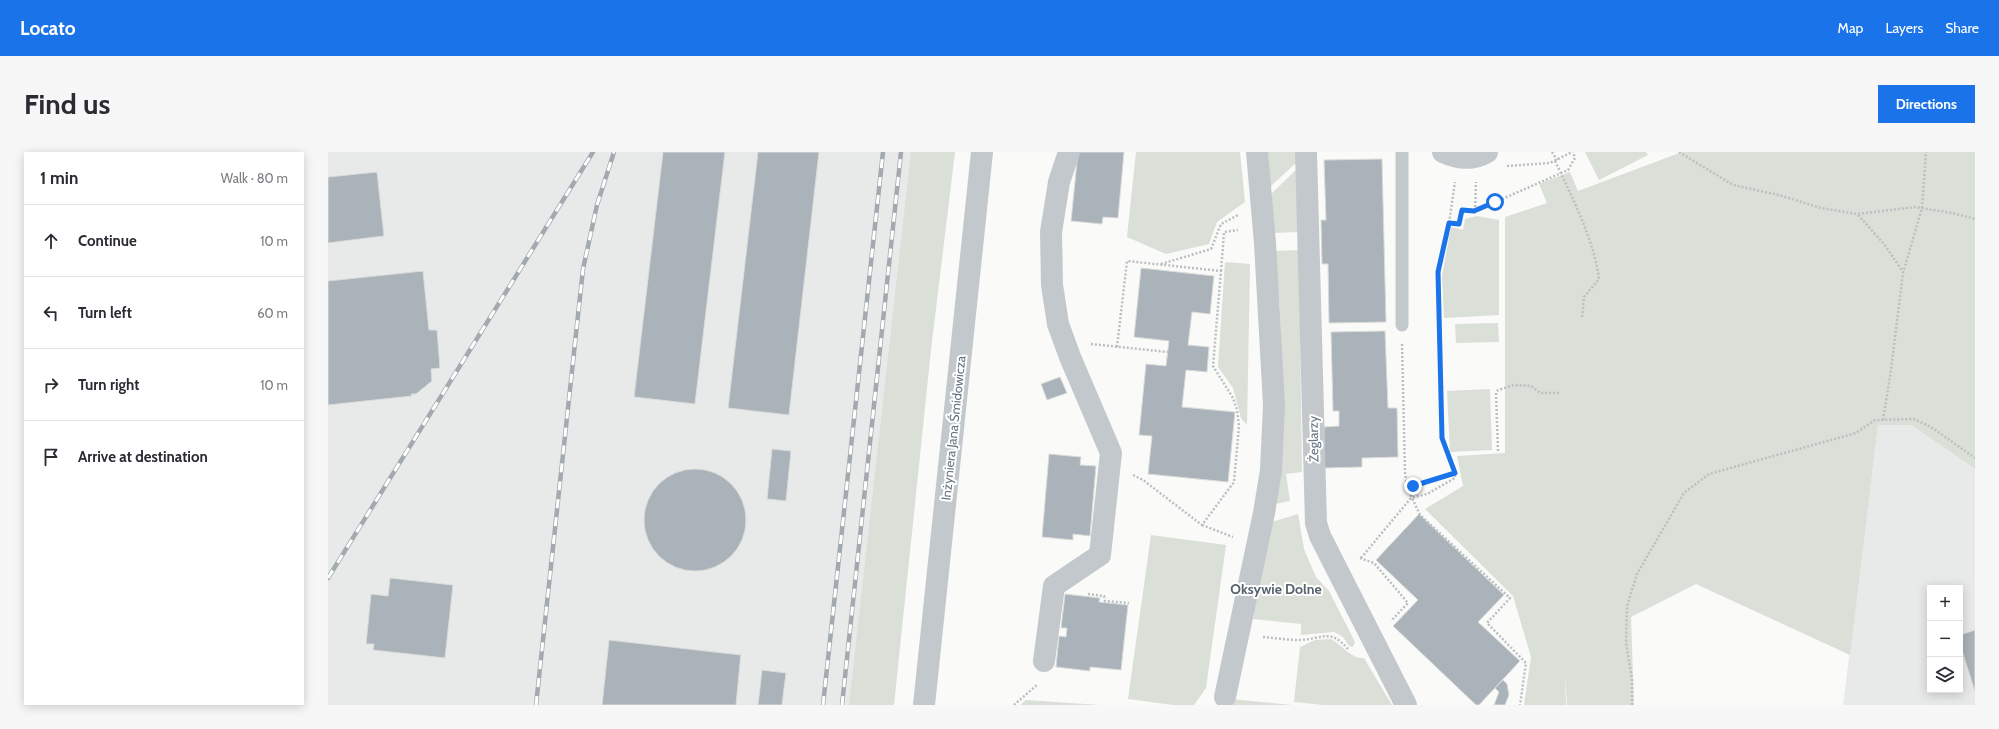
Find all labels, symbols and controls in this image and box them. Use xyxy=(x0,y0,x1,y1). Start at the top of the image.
text: Locato xyxy=(20,17,76,40)
text: Map xyxy=(1838,19,1863,37)
text: Layers xyxy=(1885,19,1923,37)
text: Share xyxy=(1945,19,1979,37)
button: Directions xyxy=(1878,85,1975,123)
text: Find us xyxy=(24,87,110,121)
text: 1 min xyxy=(40,168,78,188)
text: Walk · 80 m xyxy=(221,170,288,186)
route start xyxy=(1486,193,1504,211)
icon: ahead xyxy=(40,230,62,252)
text: Continue xyxy=(78,232,137,250)
text: 10 m xyxy=(260,233,288,249)
icon: left xyxy=(40,302,62,324)
text: Turn left xyxy=(78,304,132,322)
text: 60 m xyxy=(257,305,288,321)
street label: Inżyniera Jana Śmidowicza xyxy=(937,354,969,501)
icon: right xyxy=(40,374,62,396)
text: Turn right xyxy=(78,376,139,394)
text: 10 m xyxy=(260,377,288,393)
street label: Żeglarzy xyxy=(1305,415,1321,462)
icon: arrive xyxy=(40,446,62,468)
text: Arrive at destination xyxy=(78,448,208,466)
route end xyxy=(1404,477,1422,495)
district label: Oksywie Dolne xyxy=(1230,580,1322,598)
map controls xyxy=(1927,585,1963,693)
button: + xyxy=(1927,585,1963,621)
button: − xyxy=(1927,621,1963,657)
button: layers xyxy=(1927,657,1963,693)

